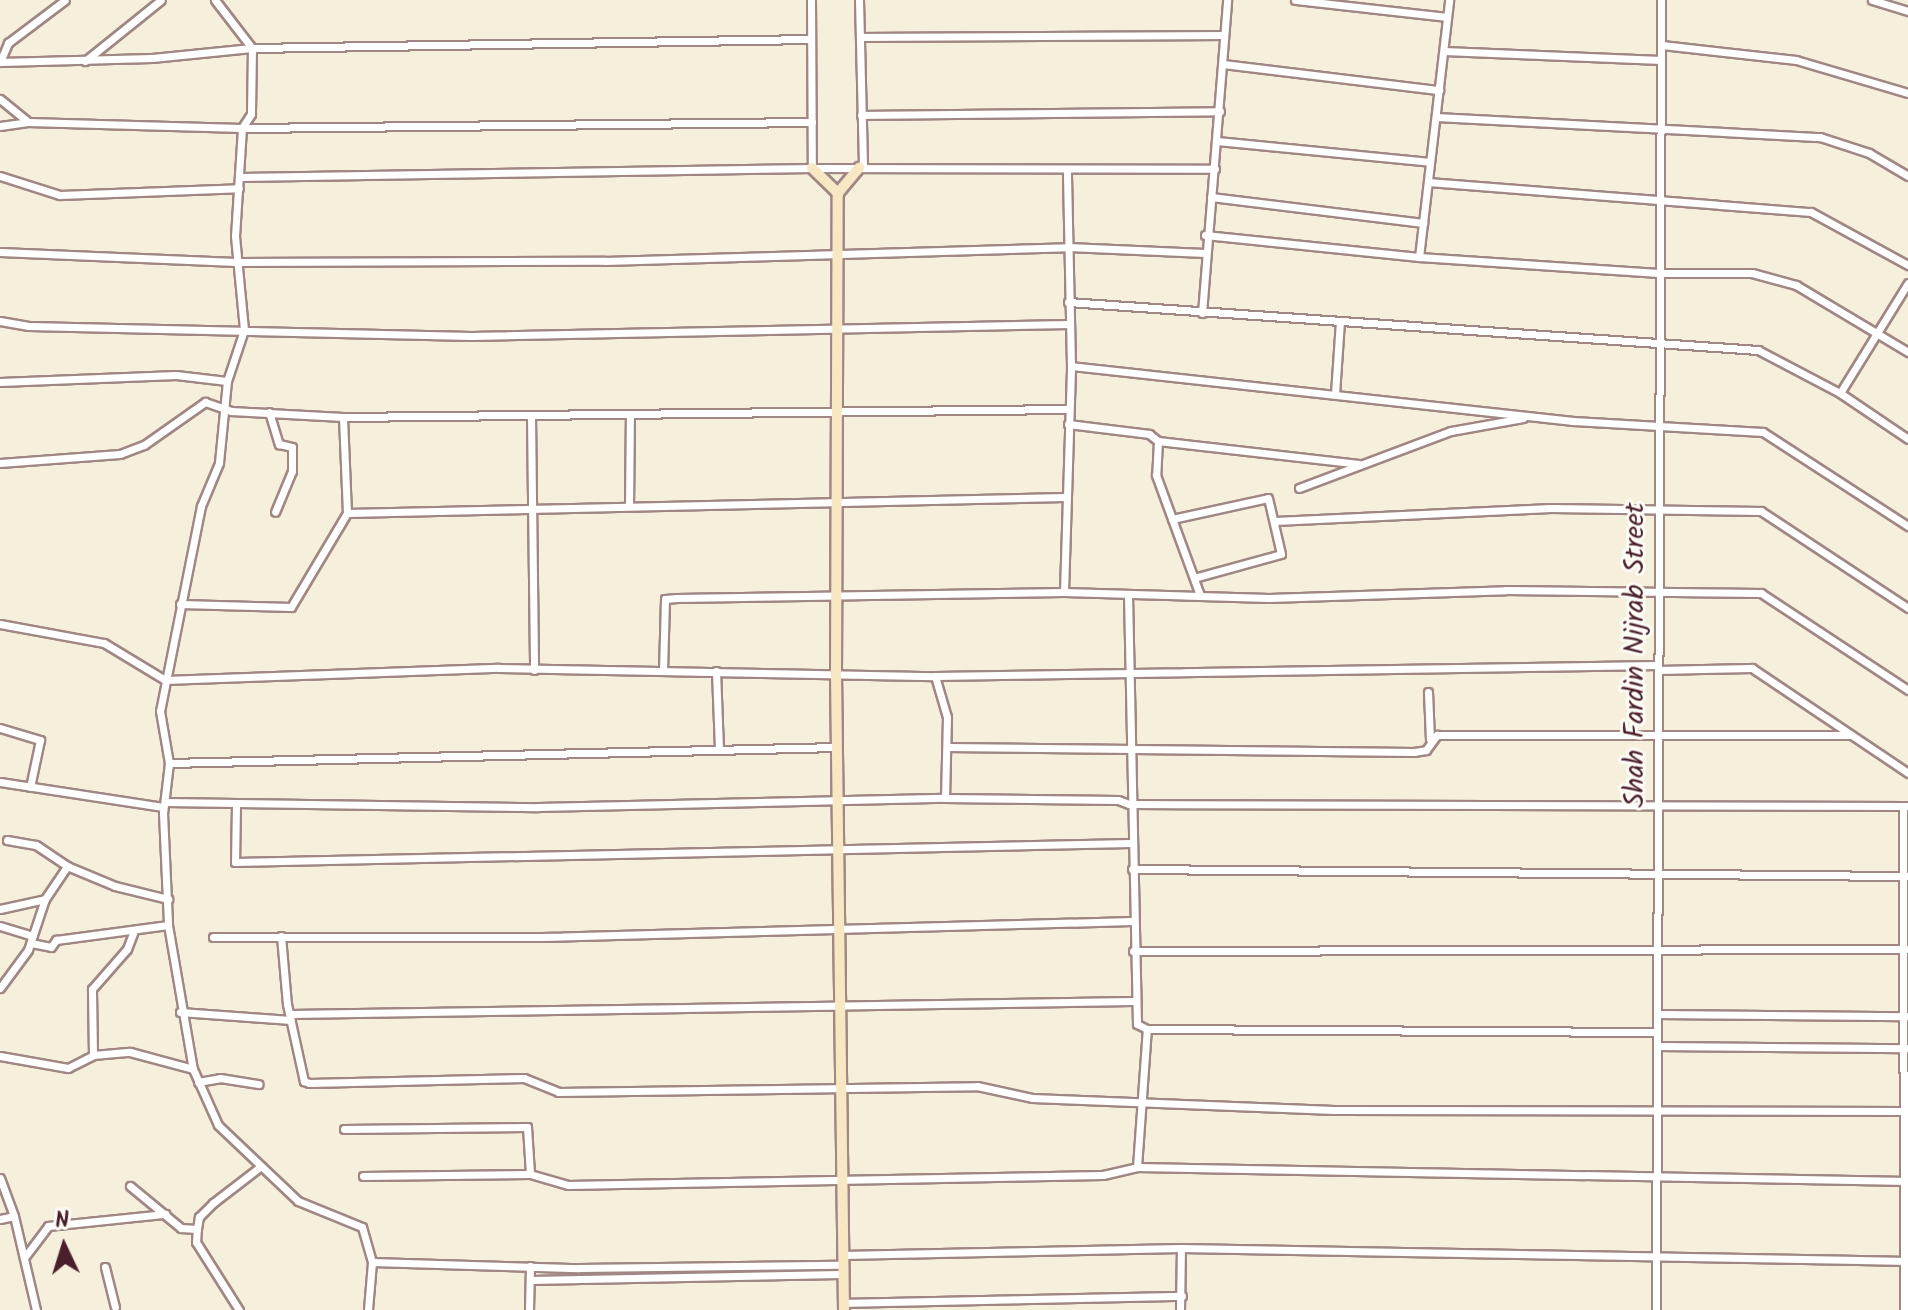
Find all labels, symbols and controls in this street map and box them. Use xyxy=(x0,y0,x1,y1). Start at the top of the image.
street label: Shah Fardin Nijrab Street xyxy=(1619,502,1653,808)
text: N xyxy=(54,1204,70,1240)
north arrow xyxy=(24,1206,104,1286)

